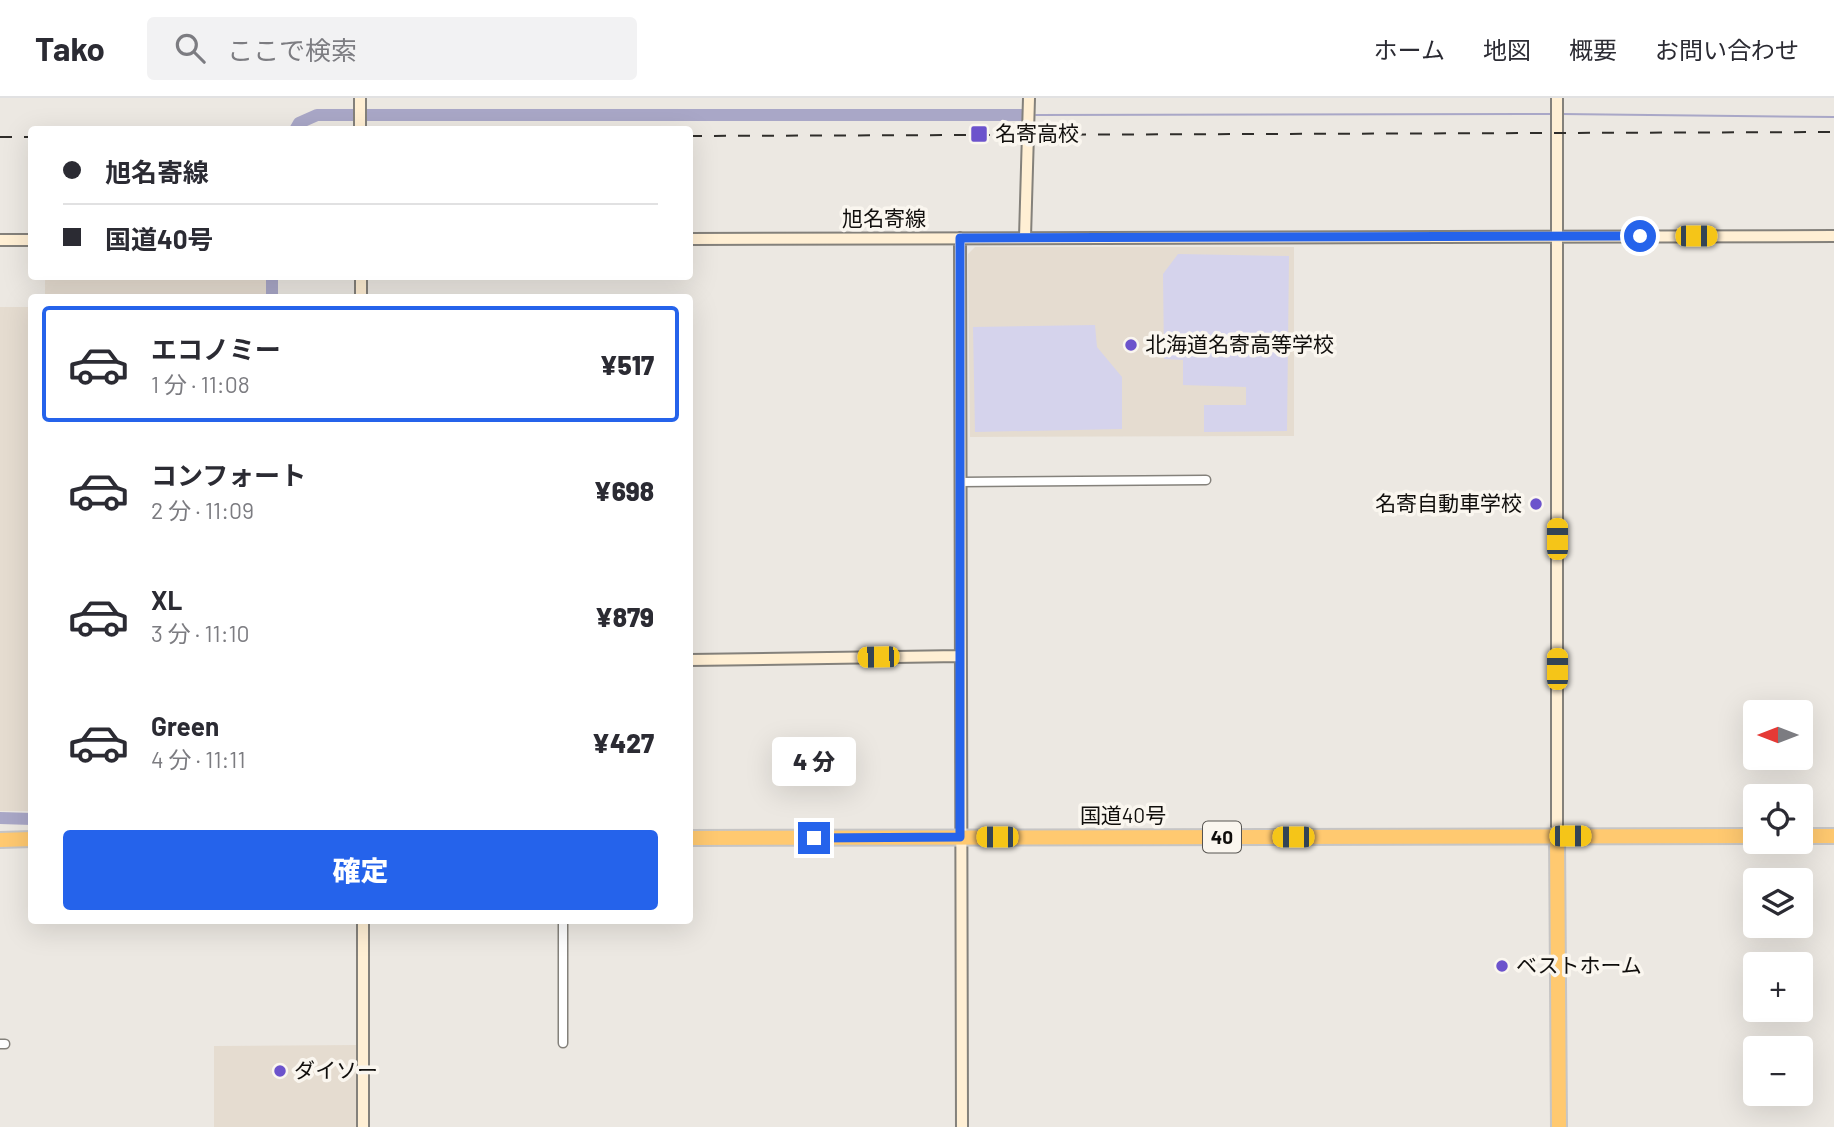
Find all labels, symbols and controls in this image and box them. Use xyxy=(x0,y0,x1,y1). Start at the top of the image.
search box xyxy=(147,17,637,80)
text: Tako xyxy=(35,28,105,68)
icon: search xyxy=(171,29,209,67)
text: ここで検索 xyxy=(227,34,357,65)
text: ホーム xyxy=(1374,35,1445,64)
text: 地図 xyxy=(1483,35,1531,64)
text: 概要 xyxy=(1569,35,1617,64)
text: お問い合わせ xyxy=(1655,35,1799,64)
place label: 名寄高校 xyxy=(995,120,1079,145)
marker: 名寄高校 xyxy=(969,124,989,144)
text: 旭名寄線 xyxy=(105,156,209,187)
street label: 旭名寄線 xyxy=(842,205,926,230)
route start xyxy=(1624,220,1656,252)
text: 国道40号 xyxy=(105,223,214,254)
car xyxy=(1676,226,1718,247)
place label: 北海道名寄高等学校 xyxy=(1145,331,1334,356)
icon: car xyxy=(67,333,130,396)
text: エコノミー xyxy=(151,333,281,364)
marker: 北海道名寄高等学校 xyxy=(1123,337,1139,353)
text: ¥517 xyxy=(600,349,654,380)
text: 1 分 · 11:08 xyxy=(151,370,250,398)
icon: car xyxy=(67,459,130,522)
text: コンフォート xyxy=(151,459,306,490)
text: ¥698 xyxy=(594,475,654,506)
place label: 名寄自動車学校 xyxy=(1375,490,1522,515)
text: 2 分 · 11:09 xyxy=(151,496,254,524)
marker: 名寄自動車学校 xyxy=(1528,496,1544,512)
car xyxy=(1547,518,1568,560)
text: XL xyxy=(151,584,182,615)
icon: car xyxy=(67,585,130,648)
text: ¥879 xyxy=(595,601,654,632)
text: 3 分 · 11:10 xyxy=(151,619,250,647)
car xyxy=(857,646,900,668)
car xyxy=(1547,648,1568,690)
north arrow xyxy=(1743,700,1813,770)
map controls xyxy=(1743,700,1813,1106)
text: Green xyxy=(151,710,219,741)
icon: car xyxy=(67,711,130,774)
text: ¥427 xyxy=(592,727,654,758)
callout: 4 分 xyxy=(772,736,856,786)
text: 4 分 · 11:11 xyxy=(151,745,245,773)
text: 4 分 xyxy=(793,747,835,775)
button: locate xyxy=(1743,784,1813,854)
street label: 国道40号 xyxy=(1080,802,1166,827)
route end xyxy=(798,822,830,854)
road number: 40 xyxy=(1203,822,1241,852)
car xyxy=(1550,826,1592,847)
car xyxy=(977,827,1019,848)
car xyxy=(1273,827,1315,848)
button: 確定 xyxy=(63,830,658,910)
button: layers xyxy=(1743,868,1813,938)
place label: ベストホーム xyxy=(1516,952,1642,977)
button: + xyxy=(1743,952,1813,1022)
marker: ベストホーム xyxy=(1494,958,1510,974)
button: − xyxy=(1743,1036,1813,1106)
place label: ダイソー xyxy=(294,1057,378,1082)
marker: ダイソー xyxy=(272,1063,288,1079)

